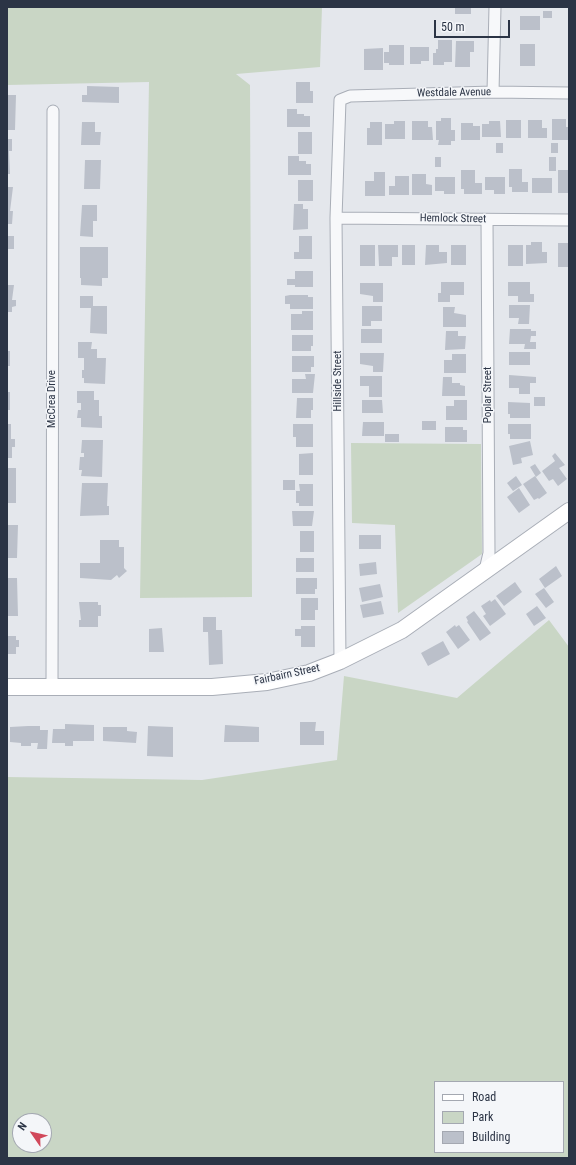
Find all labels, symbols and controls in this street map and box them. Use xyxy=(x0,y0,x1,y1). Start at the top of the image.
scale bar xyxy=(436,12,512,38)
text: 50 m xyxy=(441,20,465,34)
street label: Westdale Avenue xyxy=(417,86,491,100)
street label: Hemlock Street xyxy=(420,212,486,226)
street label: Hillside Street xyxy=(331,351,345,411)
street label: Poplar Street xyxy=(481,367,495,423)
street label: McCrea Drive xyxy=(45,370,59,428)
street label: Fairbairn Street xyxy=(253,662,321,688)
legend xyxy=(434,1081,564,1153)
text: Road xyxy=(472,1090,496,1104)
text: Park xyxy=(472,1110,493,1124)
north arrow xyxy=(12,1113,52,1153)
text: N xyxy=(15,1120,30,1133)
text: Building xyxy=(472,1130,510,1144)

